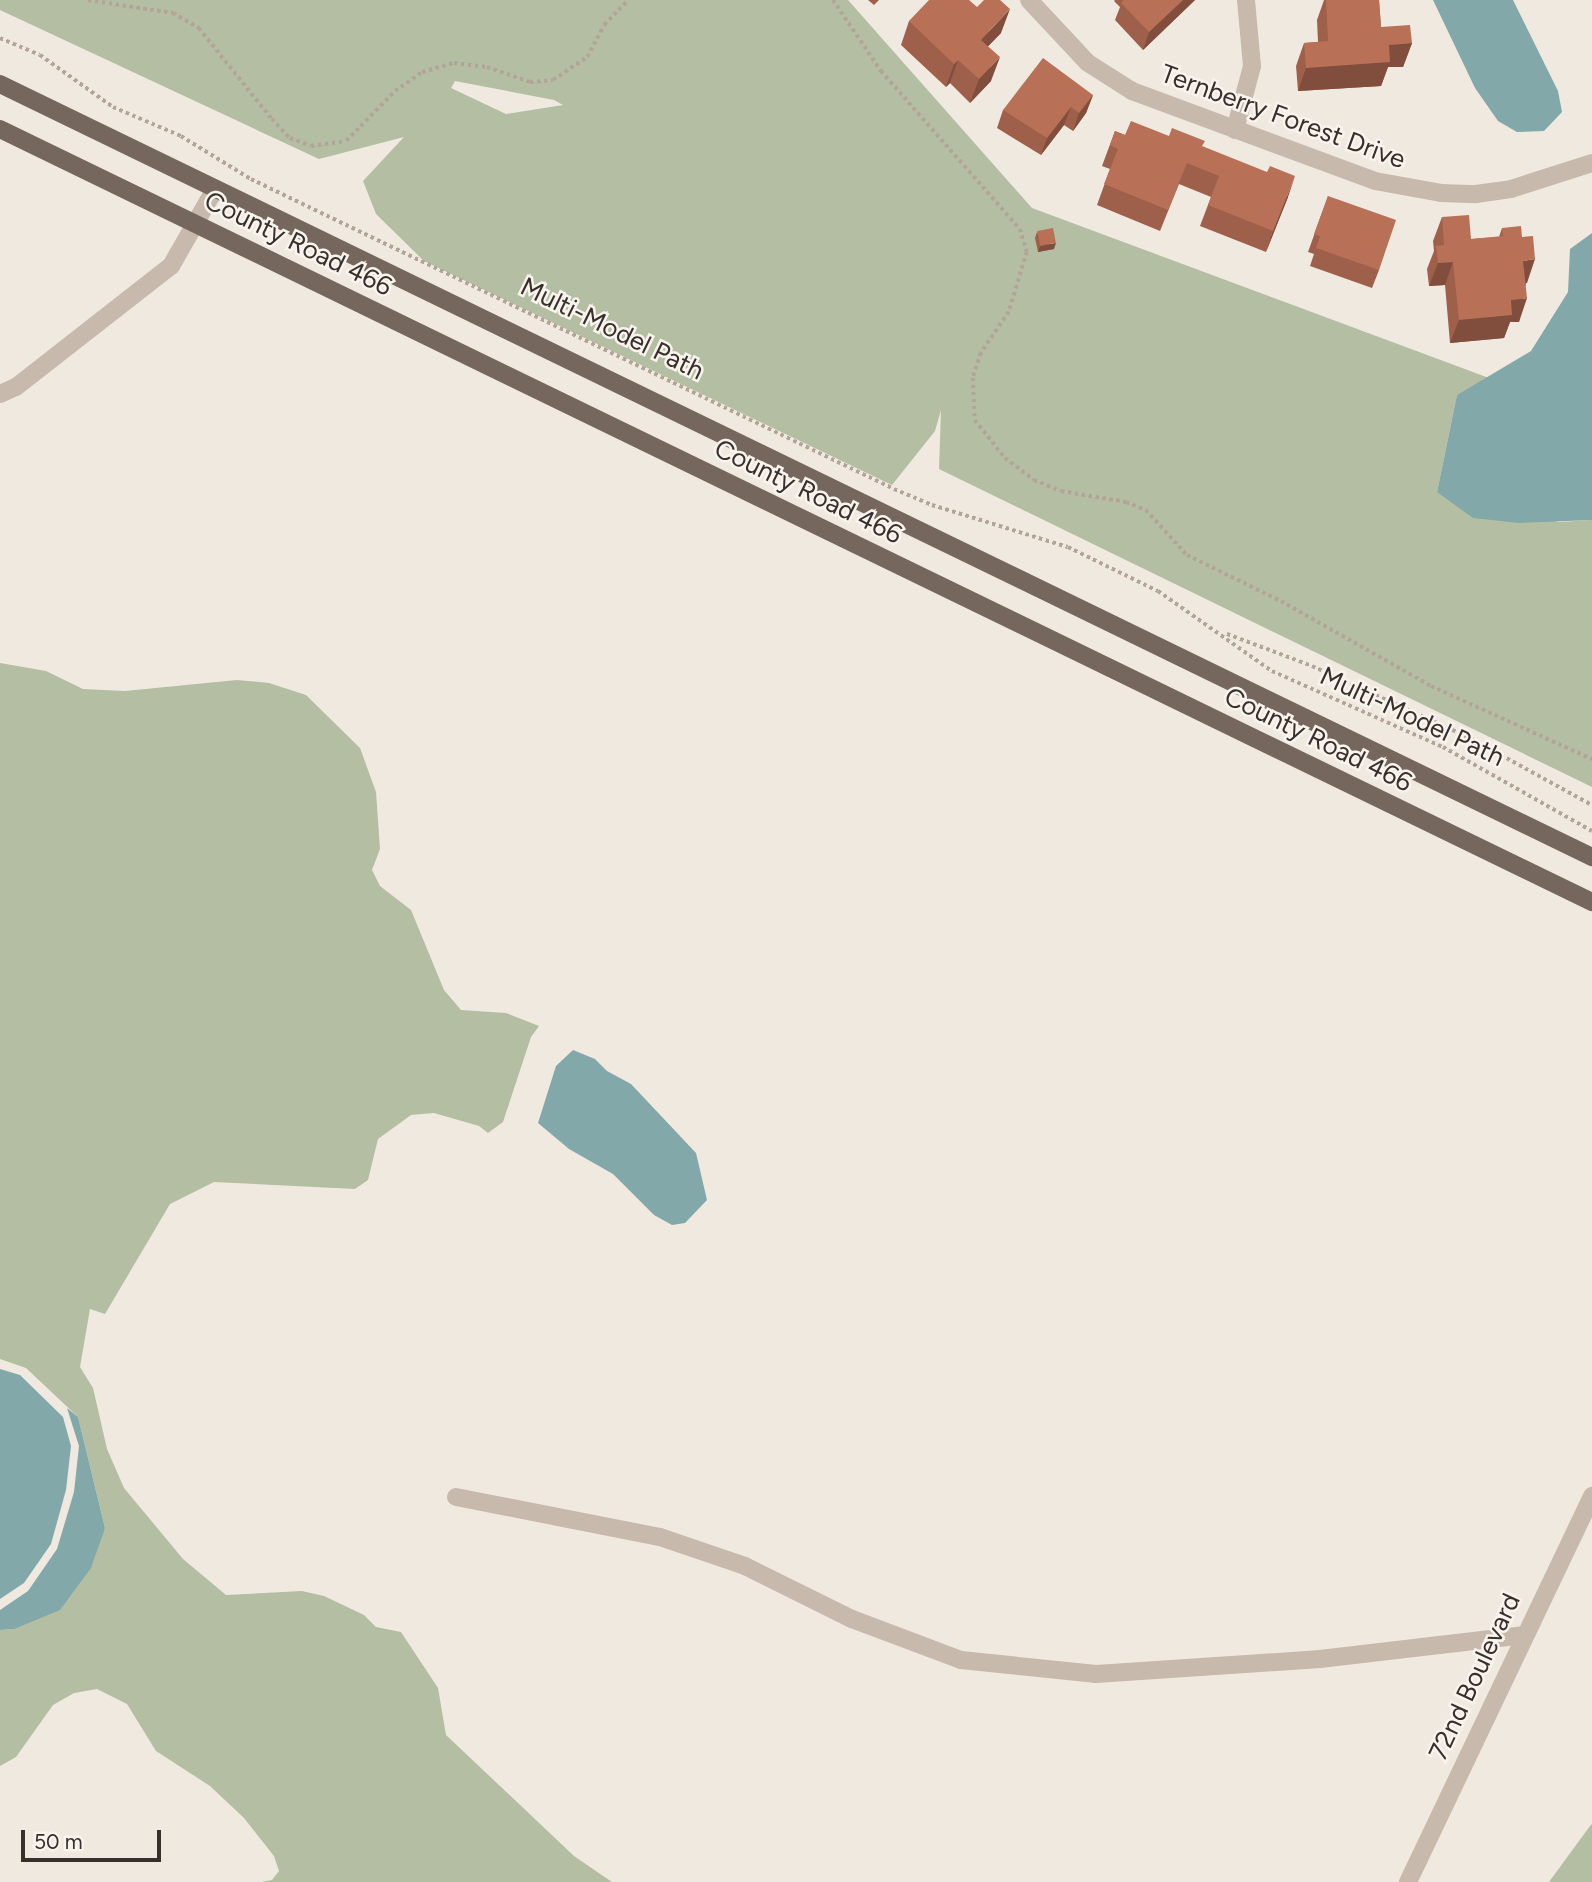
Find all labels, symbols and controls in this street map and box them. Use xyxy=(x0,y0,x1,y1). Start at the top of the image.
street label: Ternberry Forest Drive xyxy=(1157,58,1409,176)
street label: County Road 466 xyxy=(199,185,397,303)
street label: Multi-Model Path xyxy=(515,271,709,387)
street label: County Road 466 xyxy=(709,433,907,551)
street label: Multi-Model Path xyxy=(1315,661,1509,773)
street label: County Road 466 xyxy=(1219,681,1417,799)
street label: 72nd Boulevard xyxy=(1423,1589,1527,1765)
scale bar xyxy=(24,1815,164,1859)
text: 50 m xyxy=(34,1829,83,1854)

